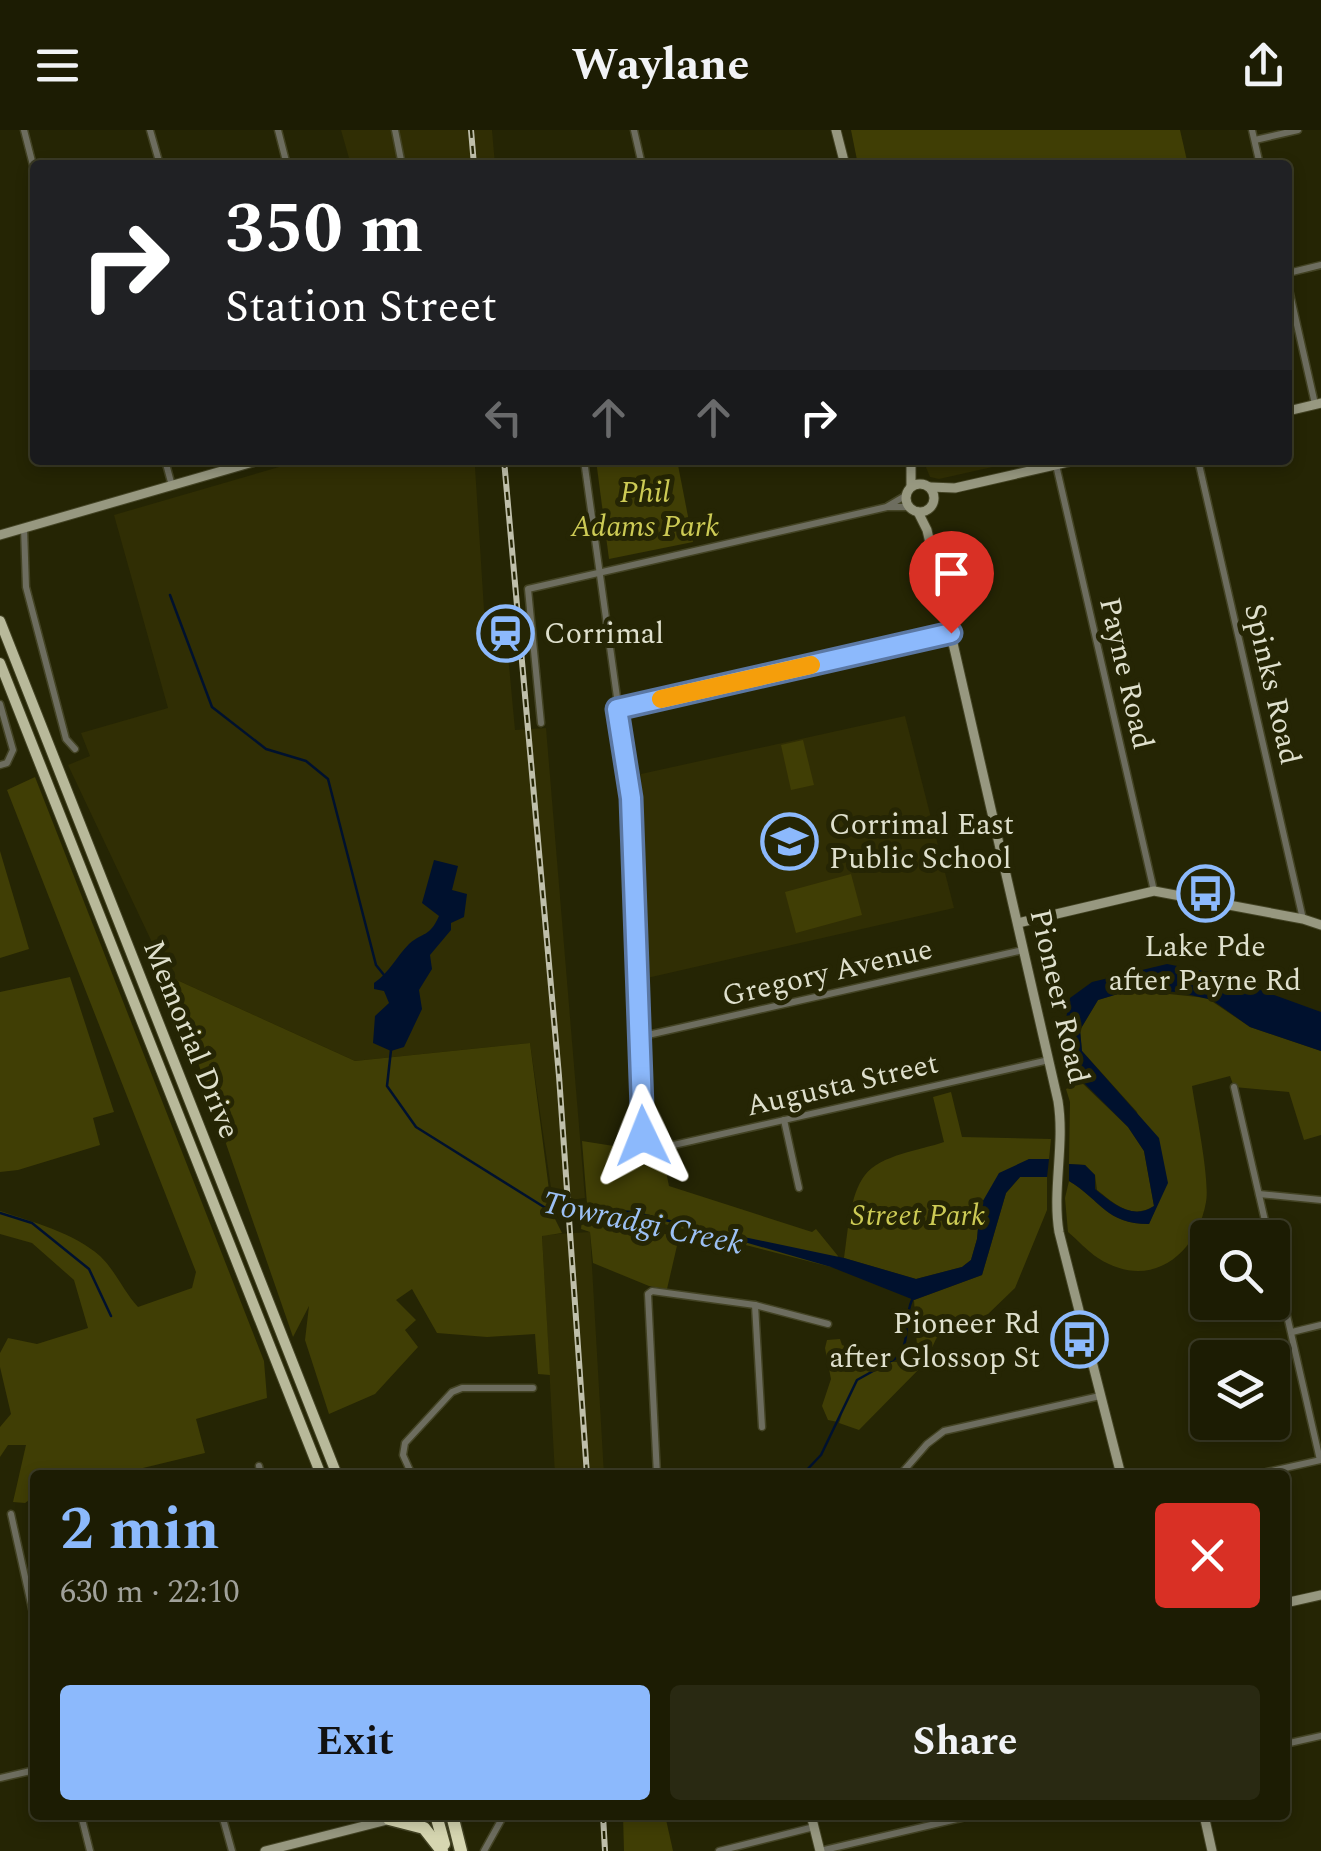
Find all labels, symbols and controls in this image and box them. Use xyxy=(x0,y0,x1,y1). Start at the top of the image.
text: Waylane xyxy=(572,31,749,100)
icon: menu xyxy=(30,38,85,93)
icon: share xyxy=(1236,38,1291,93)
text: 350 m xyxy=(225,177,423,283)
icon: right xyxy=(60,200,190,330)
text: Station Street xyxy=(225,273,497,342)
icon: left xyxy=(476,390,531,445)
icon: ahead xyxy=(581,390,636,445)
icon: ahead xyxy=(686,390,741,445)
icon: right xyxy=(791,390,846,445)
park label: Phil Adams Park xyxy=(570,470,719,550)
pin xyxy=(909,531,994,634)
icon: arrive xyxy=(924,546,979,601)
street label: Payne Road xyxy=(1086,593,1166,754)
street label: Spinks Road xyxy=(1231,599,1313,769)
station icon: Corrimal xyxy=(475,603,535,663)
place label: Corrimal xyxy=(544,611,664,657)
place label: Corrimal East Public School xyxy=(829,802,1014,882)
school or university icon: Corrimal East Public School xyxy=(760,811,820,871)
bus stop icon: Lake Pde after Payne Rd xyxy=(1175,863,1235,923)
street label: Pioneer Road xyxy=(1017,904,1101,1088)
place label: Lake Pde after Payne Rd xyxy=(1109,924,1301,1004)
street label: Gregory Avenue xyxy=(718,926,937,1020)
street label: Memorial Drive xyxy=(130,933,252,1146)
street label: Augusta Street xyxy=(742,1041,943,1129)
position arrow xyxy=(591,1084,695,1188)
water label: Towradgi Creek xyxy=(538,1178,748,1269)
park label: Street Park xyxy=(851,1193,985,1239)
map controls xyxy=(1190,1220,1290,1440)
button: search xyxy=(1190,1220,1290,1320)
place label: Pioneer Rd after Glossop St xyxy=(830,1301,1040,1381)
bus stop icon: Pioneer Rd after Glossop St xyxy=(1049,1310,1109,1370)
button: layers xyxy=(1190,1340,1290,1440)
text: 2 min xyxy=(60,1484,220,1576)
button: close xyxy=(1155,1503,1260,1608)
text: 630 m · 22:10 xyxy=(60,1568,240,1617)
button: Exit xyxy=(60,1685,650,1800)
button: Share xyxy=(670,1685,1260,1800)

